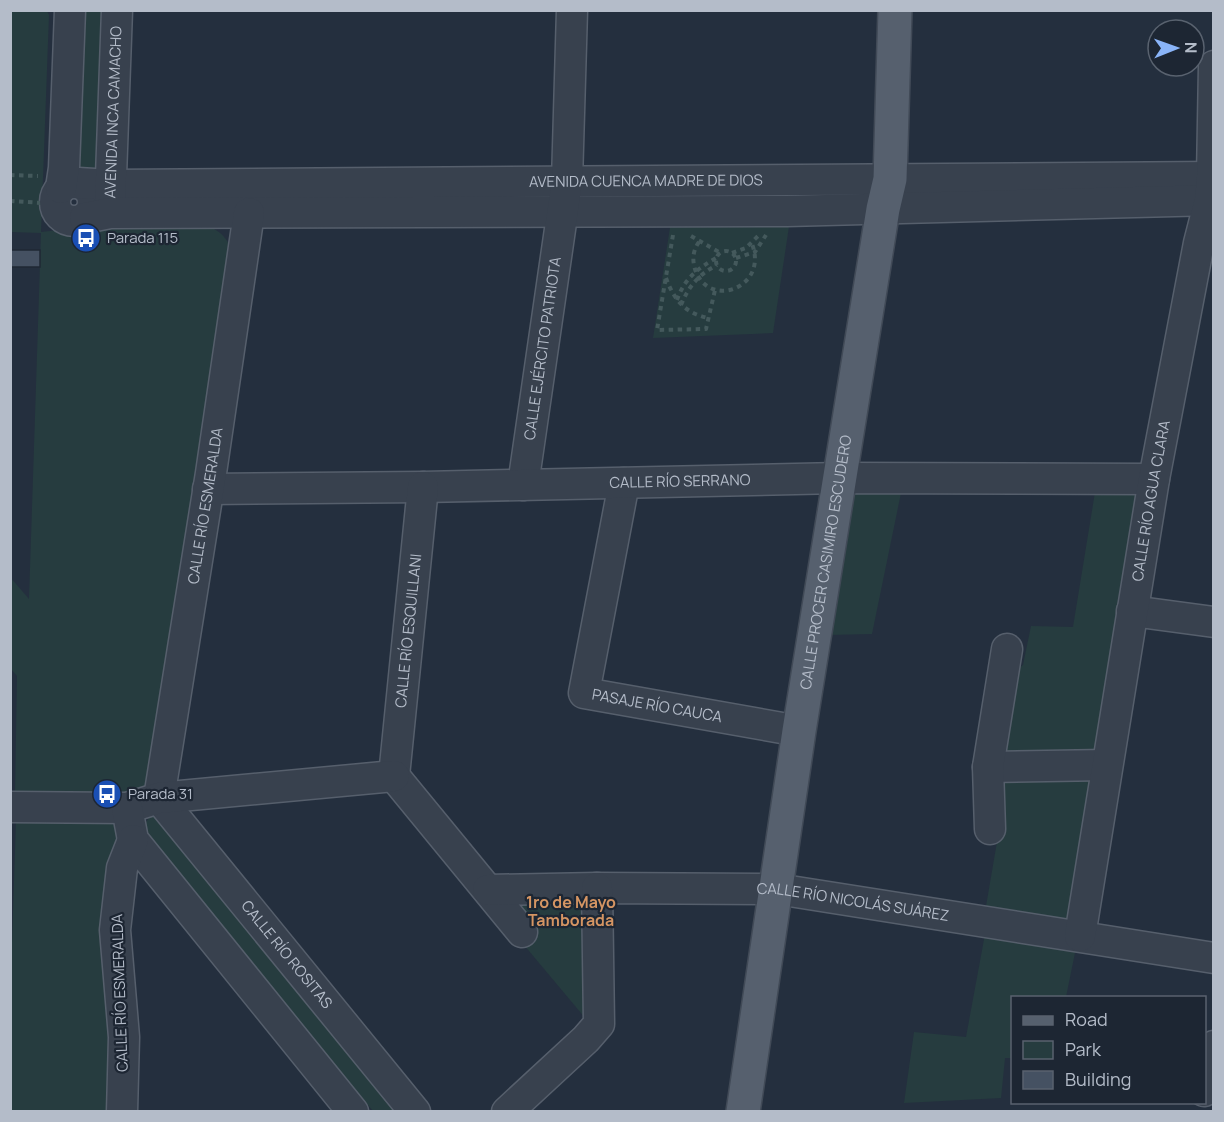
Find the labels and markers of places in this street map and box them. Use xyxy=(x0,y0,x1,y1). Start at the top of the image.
bus stop icon: Parada 115 xyxy=(70,222,102,254)
place label: Parada 115 xyxy=(107,227,178,248)
bus stop icon: Parada 31 xyxy=(91,778,123,810)
place label: Parada 31 xyxy=(128,783,193,804)

